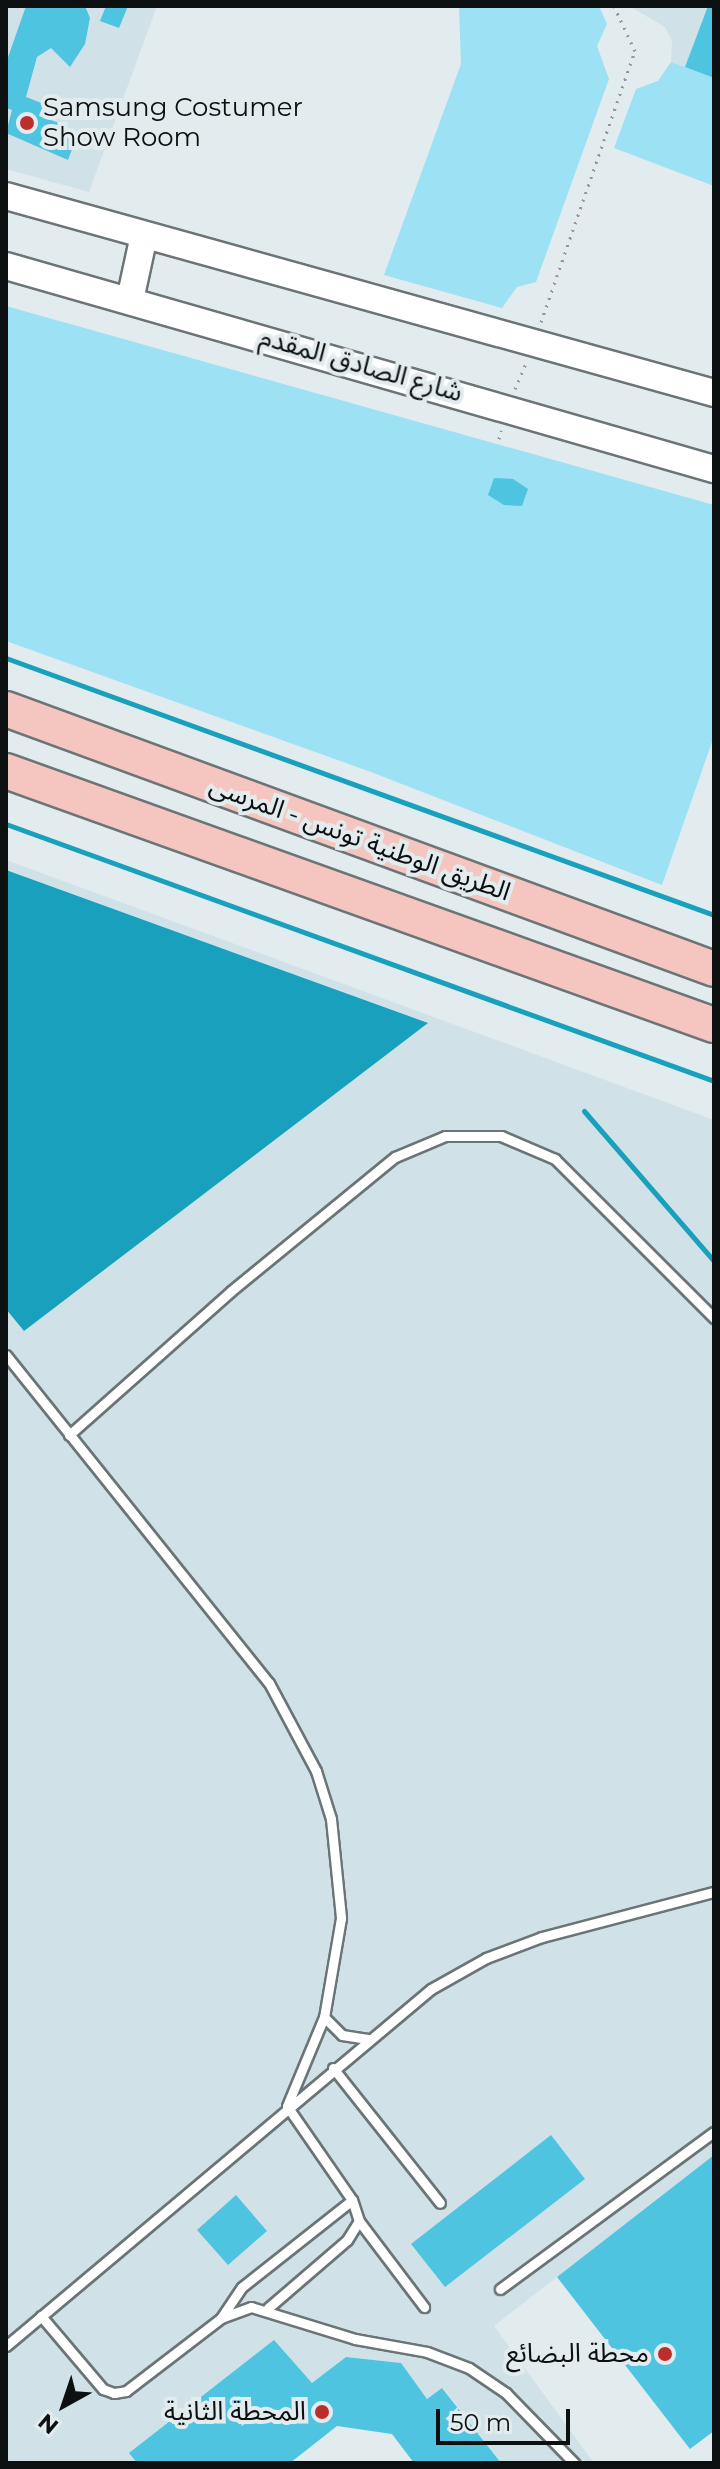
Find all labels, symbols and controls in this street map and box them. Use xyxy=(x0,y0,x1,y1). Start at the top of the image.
place label: Samsung Costumer Show Room xyxy=(43,92,303,154)
marker: Samsung Costumer Show Room xyxy=(18,114,36,132)
street label: شارع الصادق المقدم xyxy=(256,321,466,409)
street label: الطريق الوطنية تونس - المرسى xyxy=(205,770,515,908)
place label: محطة البضائع xyxy=(506,2338,649,2370)
marker: محطة البضائع xyxy=(656,2345,674,2363)
north arrow xyxy=(24,2365,104,2445)
scale bar xyxy=(440,2393,574,2443)
place label: المحطة الثانية xyxy=(164,2396,306,2428)
marker: المحطة الثانية xyxy=(313,2403,331,2421)
text: N xyxy=(33,2408,64,2440)
text: 50 m xyxy=(450,2408,511,2437)

